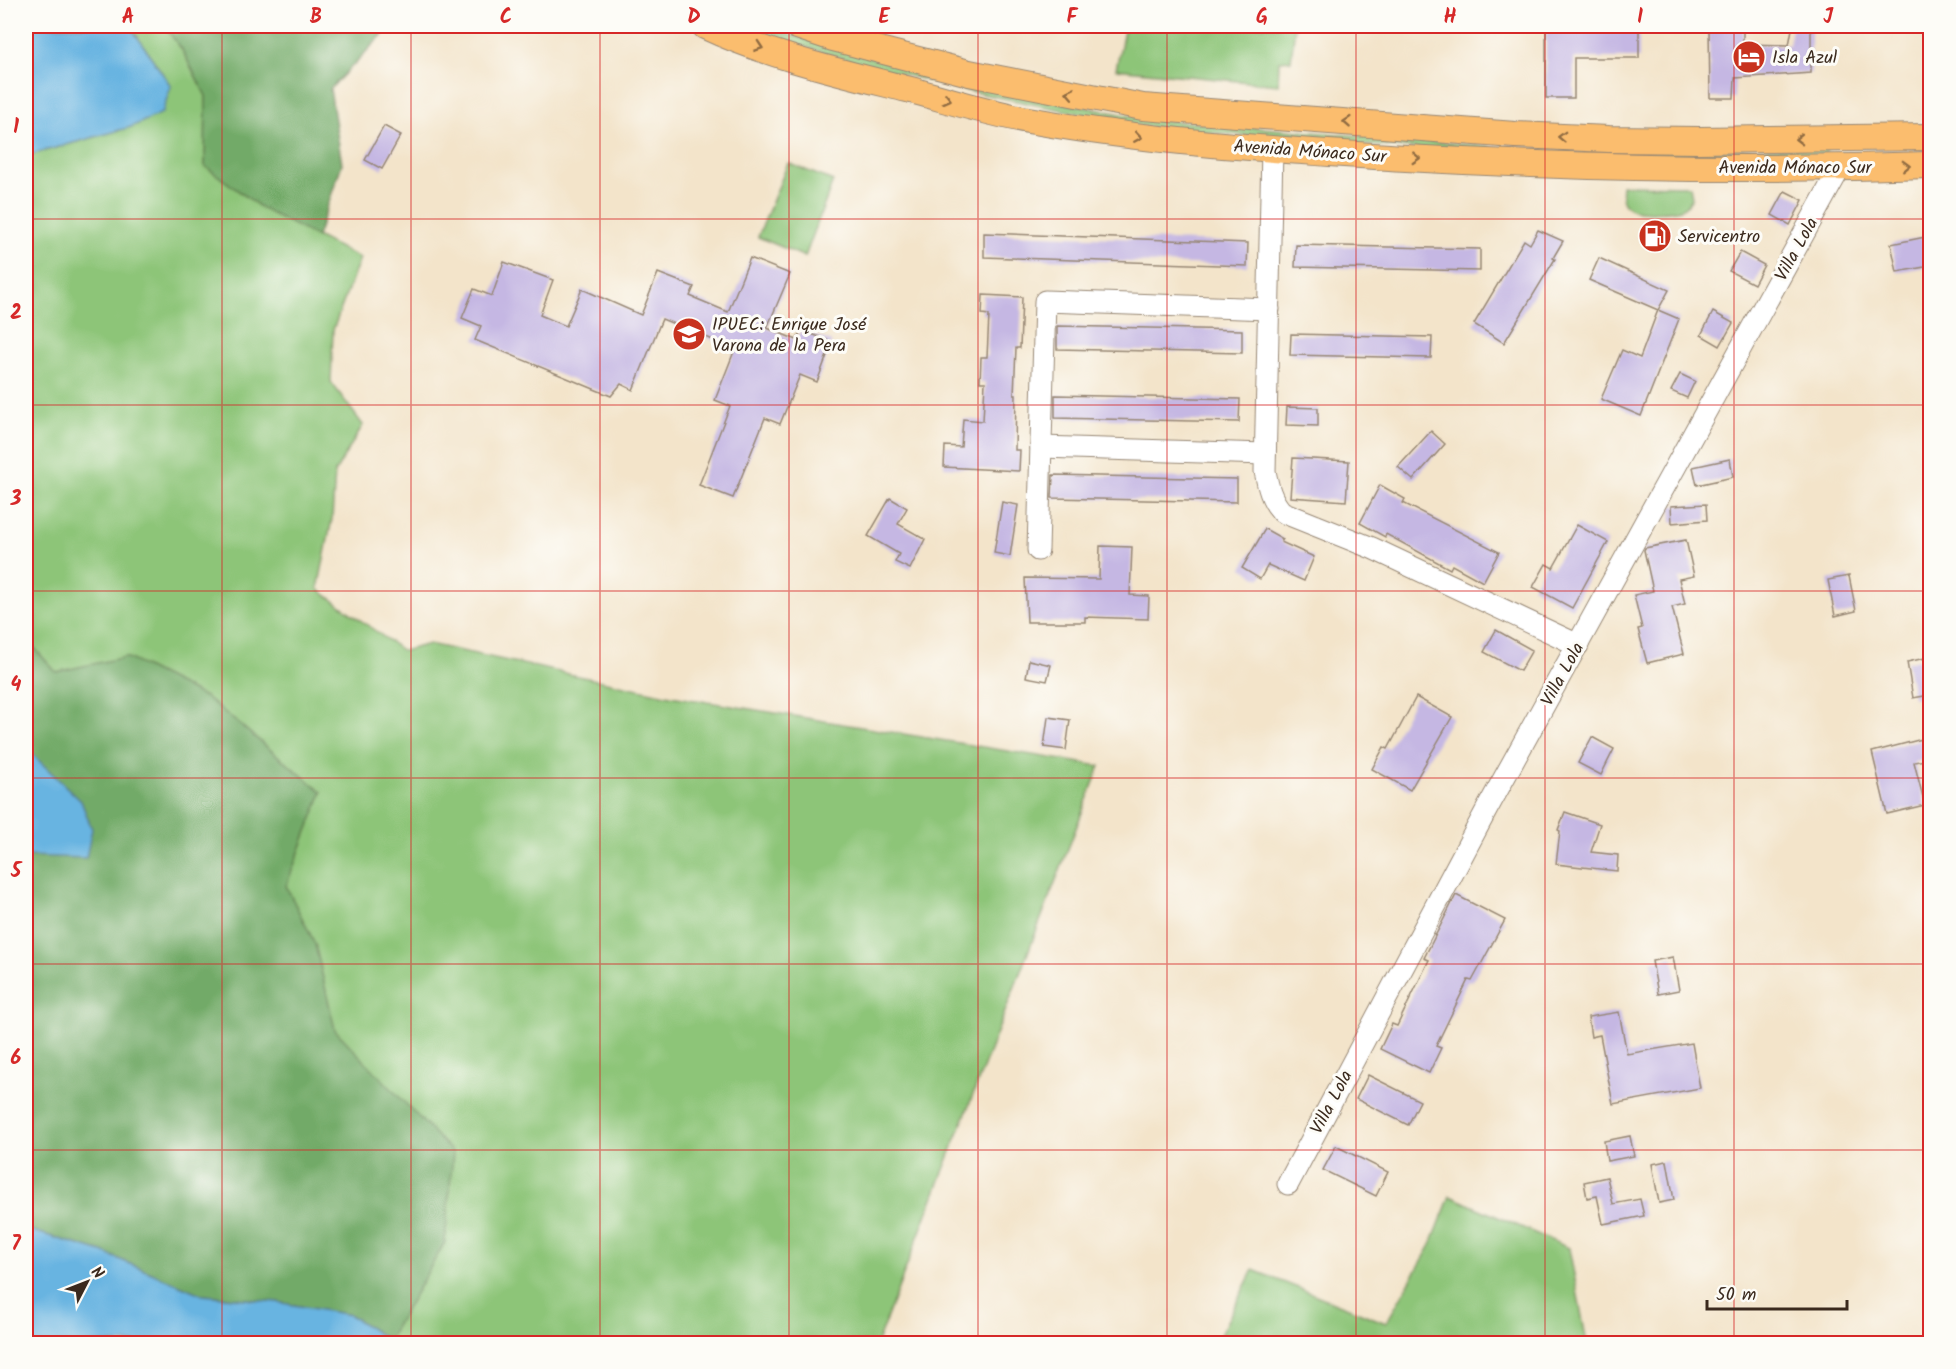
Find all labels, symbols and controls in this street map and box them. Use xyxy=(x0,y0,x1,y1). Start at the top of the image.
text: A xyxy=(122,2,134,34)
text: B xyxy=(310,2,322,34)
text: C xyxy=(500,2,512,34)
text: D xyxy=(687,2,701,34)
text: E xyxy=(878,2,890,34)
text: F xyxy=(1067,2,1079,34)
text: G xyxy=(1256,2,1268,34)
text: H xyxy=(1443,2,1457,34)
text: I xyxy=(1637,2,1643,34)
text: J xyxy=(1823,2,1834,34)
hotel icon: Isla Azul xyxy=(1731,39,1767,75)
one-way arrow xyxy=(753,40,764,52)
place label: Isla Azul xyxy=(1772,44,1838,73)
one-way arrow xyxy=(1065,87,1075,100)
one-way arrow xyxy=(942,92,952,105)
text: 1 xyxy=(13,112,19,144)
one-way arrow xyxy=(1342,116,1351,129)
one-way arrow xyxy=(1133,130,1143,142)
one-way arrow xyxy=(1558,130,1567,143)
street label: Avenida Mónaco Sur xyxy=(1233,133,1388,172)
one-way arrow xyxy=(1795,133,1804,145)
one-way arrow xyxy=(1412,152,1421,165)
street label: Avenida Mónaco Sur xyxy=(1718,154,1873,183)
one-way arrow xyxy=(1902,159,1911,172)
street label: Villa Lola xyxy=(1768,212,1827,287)
fuel station icon: Servicentro xyxy=(1637,218,1673,254)
place label: Servicentro xyxy=(1678,223,1760,252)
text: 2 xyxy=(10,298,22,330)
place label: IPUEC: Enrique José Varona de la Pera xyxy=(712,311,867,361)
school or university icon: IPUEC: Enrique José Varona de la Pera xyxy=(671,316,707,352)
text: 3 xyxy=(10,484,22,516)
street label: Villa Lola xyxy=(1534,637,1593,712)
text: 4 xyxy=(11,670,22,702)
text: 5 xyxy=(10,856,23,888)
text: 6 xyxy=(11,1043,22,1075)
street label: Villa Lola xyxy=(1303,1065,1361,1140)
text: 7 xyxy=(11,1229,21,1261)
north arrow xyxy=(57,1252,117,1312)
text: N xyxy=(84,1261,110,1285)
scale bar xyxy=(1707,1273,1846,1311)
text: 50 m xyxy=(1716,1281,1756,1310)

